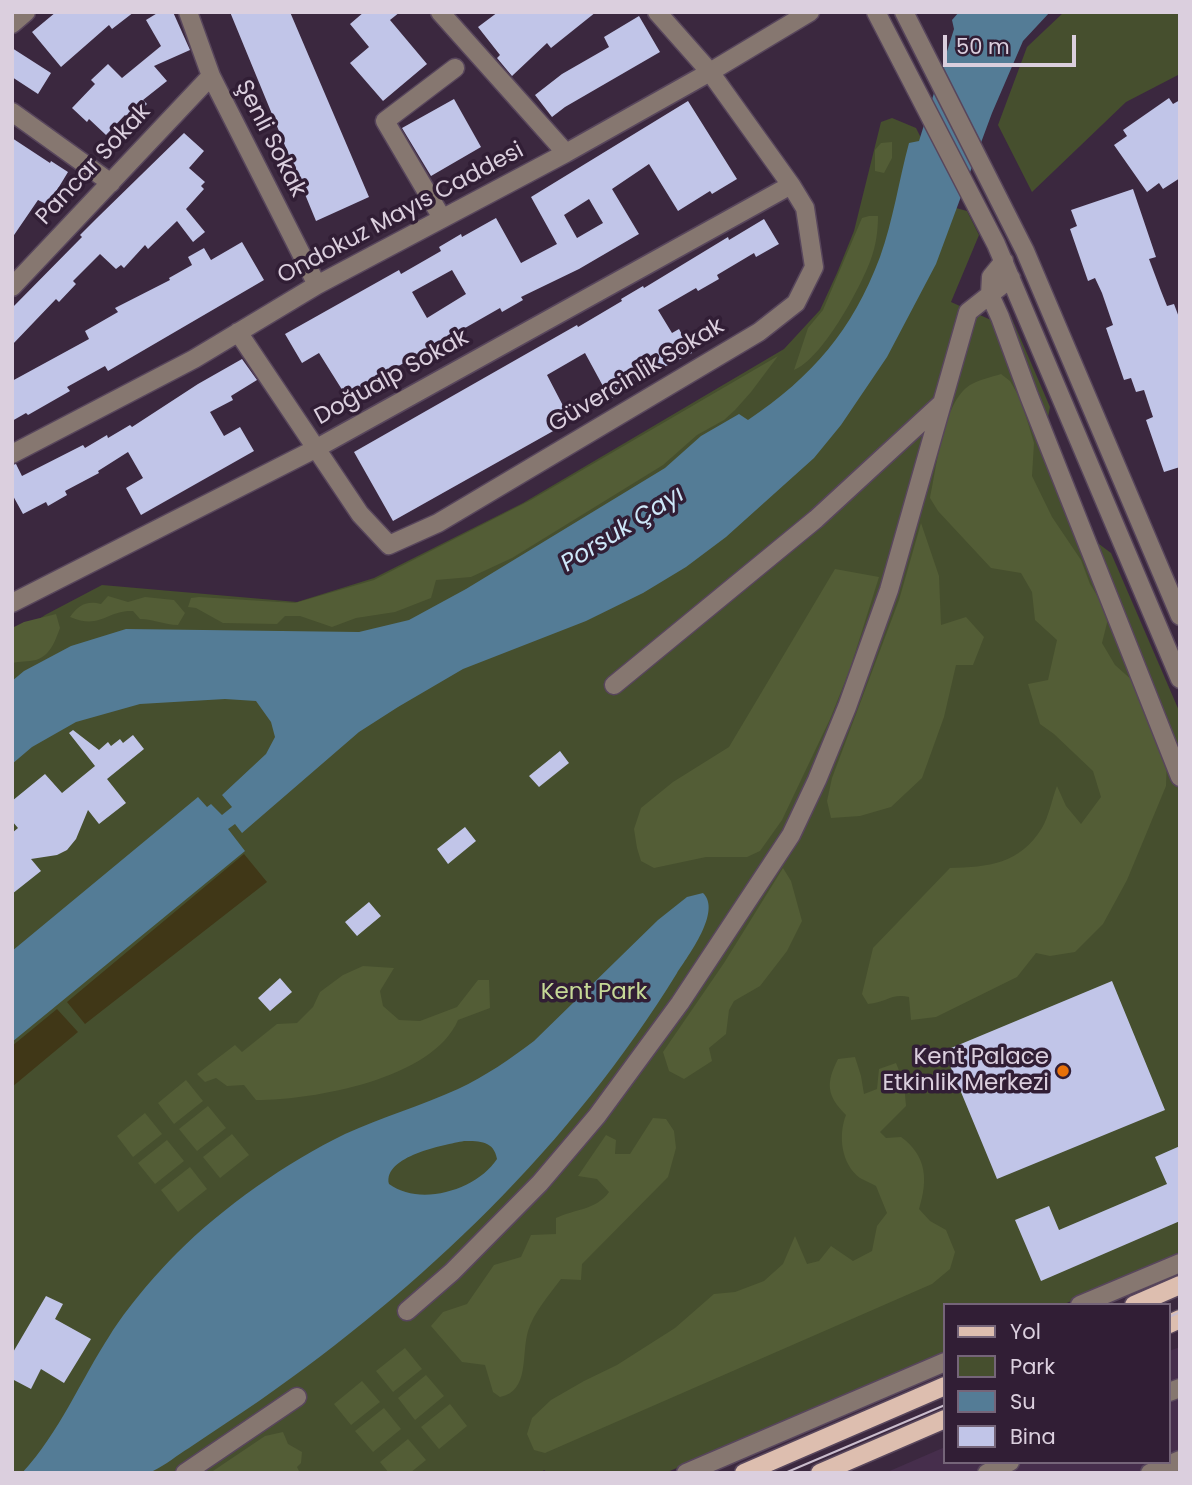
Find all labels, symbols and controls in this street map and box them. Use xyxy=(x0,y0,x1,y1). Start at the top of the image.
scale bar xyxy=(947,21,1080,65)
text: 50 m xyxy=(956,32,1010,61)
street label: Şenli Sokak xyxy=(229,76,311,202)
street label: Pancar Sokak xyxy=(31,99,157,231)
street label: Ondokuz Mayıs Caddesi xyxy=(273,137,529,291)
street label: Güvercinlik Sokak xyxy=(544,313,730,439)
street label: Doğualp Sokak xyxy=(310,324,474,432)
water label: Porsuk Çayı xyxy=(556,481,690,579)
park label: Kent Park xyxy=(541,979,647,1007)
place label: Kent Palace Etkinlik Merkezi xyxy=(882,1044,1049,1098)
marker: Kent Palace Etkinlik Merkezi xyxy=(1055,1063,1071,1079)
legend xyxy=(944,1303,1171,1464)
text: Yol xyxy=(1010,1317,1041,1346)
text: Park xyxy=(1010,1352,1055,1381)
text: Su xyxy=(1010,1387,1036,1416)
text: Bina xyxy=(1010,1422,1056,1451)

